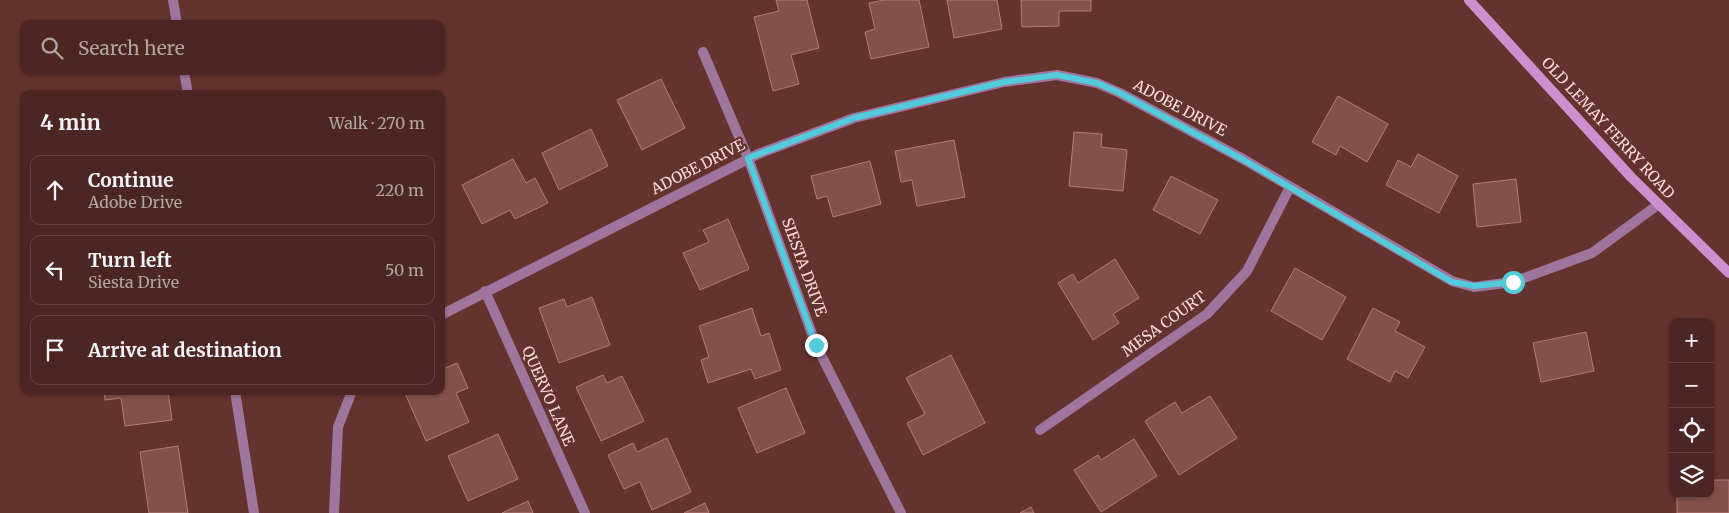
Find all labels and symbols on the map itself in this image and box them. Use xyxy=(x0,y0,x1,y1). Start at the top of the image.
street label: OLD LEMAY FERRY ROAD xyxy=(1538,53,1679,202)
street label: ADOBE DRIVE xyxy=(1129,75,1231,140)
street label: ADOBE DRIVE xyxy=(647,135,748,199)
street label: SIESTA DRIVE xyxy=(778,215,831,319)
route start xyxy=(1502,271,1525,294)
street label: MESA COURT xyxy=(1118,286,1210,361)
route end xyxy=(805,334,828,357)
street label: QUERVO LANE xyxy=(518,343,579,449)

